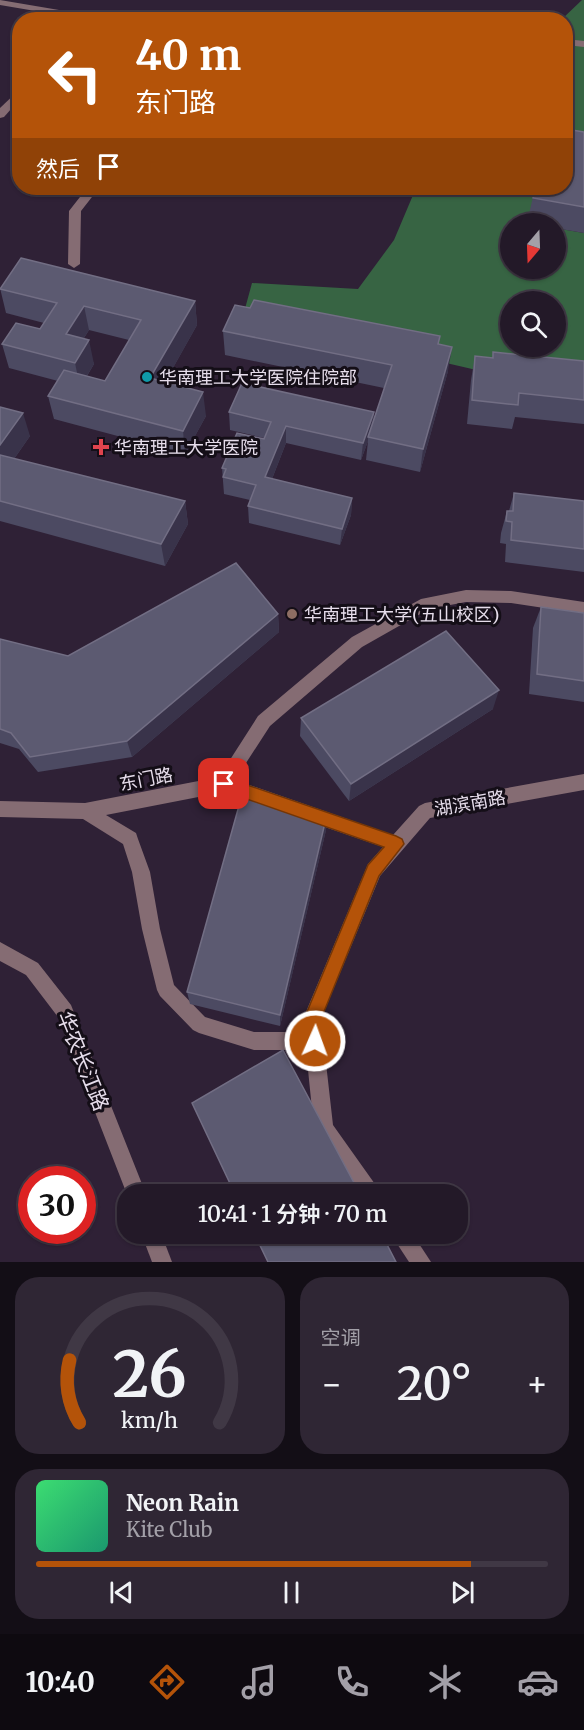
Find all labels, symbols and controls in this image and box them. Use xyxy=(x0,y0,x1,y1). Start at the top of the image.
text: 40 m xyxy=(135,29,241,81)
icon: left xyxy=(36,36,114,114)
text: 东门路 xyxy=(135,85,216,119)
icon: arrive xyxy=(92,150,125,183)
text: 然后 xyxy=(36,155,80,183)
north arrow xyxy=(500,213,566,279)
map controls xyxy=(500,213,566,357)
button: search xyxy=(500,291,566,357)
place label: 华南理工大学医院住院部 xyxy=(159,366,357,389)
marker: 华南理工大学医院住院部 xyxy=(140,370,154,384)
place label: 华南理工大学医院 xyxy=(114,436,258,459)
marker: 华南理工大学医院 xyxy=(92,438,110,456)
place label: 华南理工大学(五山校区) xyxy=(304,603,499,626)
marker: 华南理工大学(五山校区) xyxy=(285,607,299,621)
pin xyxy=(198,758,249,809)
street label: 东门路 xyxy=(117,763,175,795)
icon: arrive xyxy=(207,767,240,800)
street label: 湖滨南路 xyxy=(433,785,507,821)
street label: 华农长江路 xyxy=(51,1007,115,1115)
position arrow xyxy=(283,1009,347,1073)
speed limit sign: 30 xyxy=(18,1166,96,1244)
text: 10:41 · 1 分钟 · 70 m xyxy=(198,1200,387,1228)
text: 空调 xyxy=(321,1325,361,1350)
text: 26 xyxy=(113,1336,187,1414)
text: 20° xyxy=(397,1356,472,1412)
text: − xyxy=(321,1364,343,1405)
text: + xyxy=(526,1364,548,1405)
text: km/h xyxy=(121,1407,178,1434)
text: Neon Rain xyxy=(126,1489,239,1517)
text: Kite Club xyxy=(126,1517,212,1542)
icon: previous xyxy=(105,1576,138,1609)
icon: pause xyxy=(275,1576,308,1609)
icon: next xyxy=(446,1576,479,1609)
icon: directions xyxy=(146,1661,188,1703)
icon: music xyxy=(238,1661,280,1703)
icon: phone xyxy=(331,1661,373,1703)
icon: climate xyxy=(424,1661,466,1703)
icon: car xyxy=(517,1661,559,1703)
text: 10:40 xyxy=(25,1665,95,1699)

